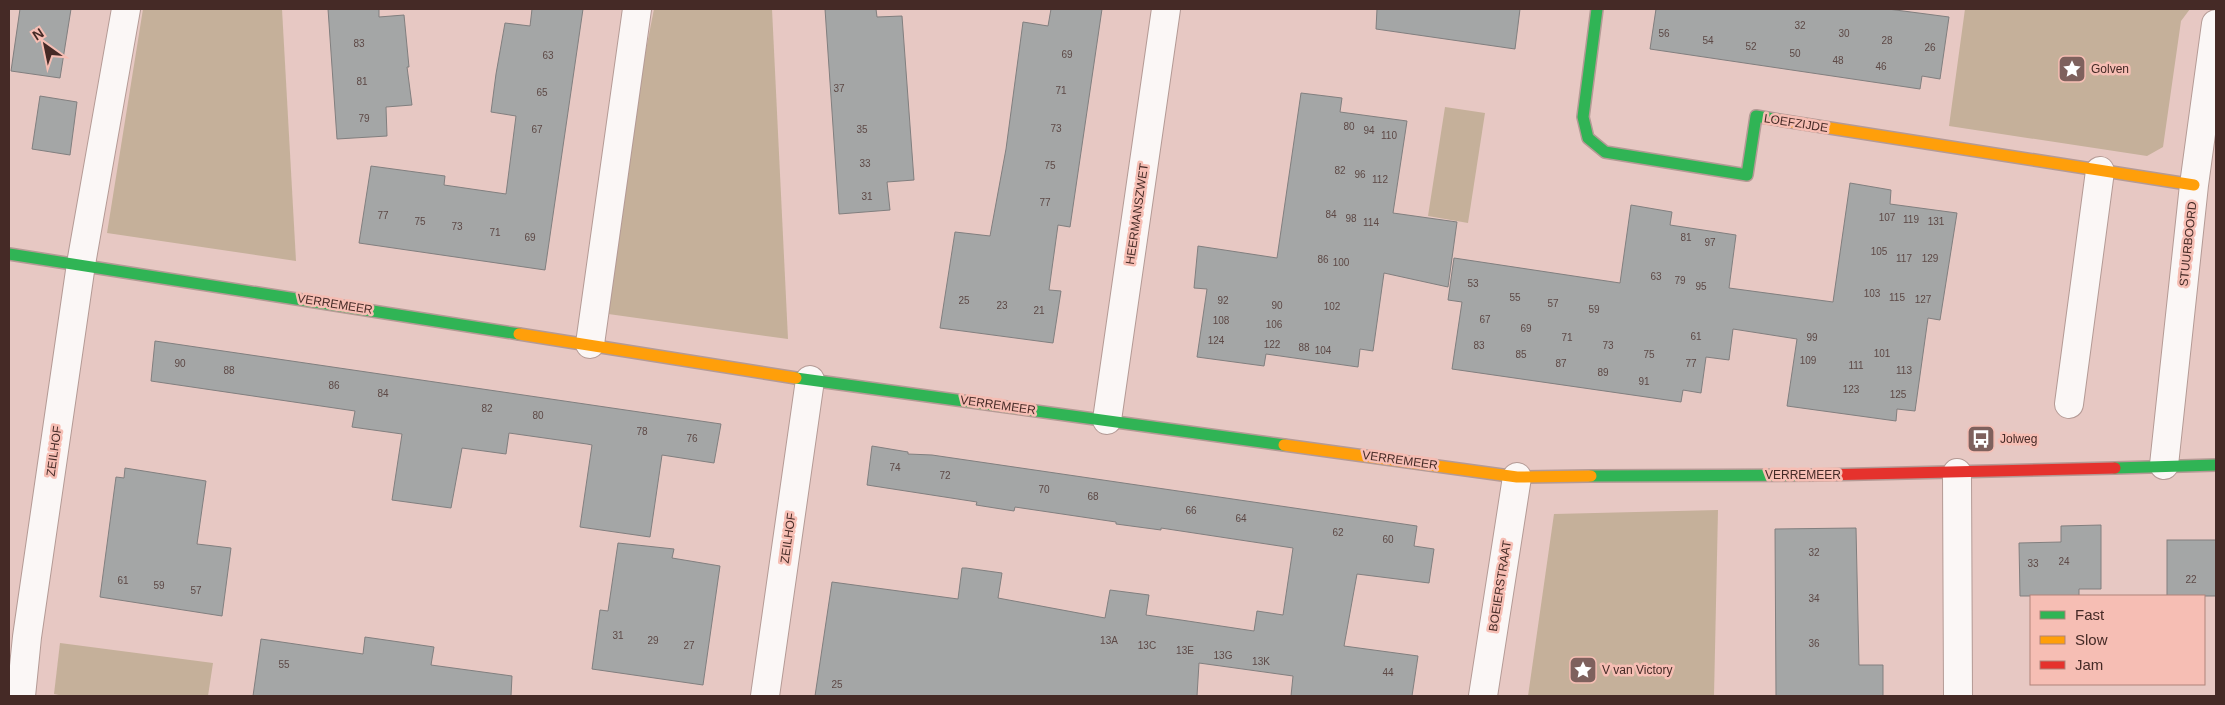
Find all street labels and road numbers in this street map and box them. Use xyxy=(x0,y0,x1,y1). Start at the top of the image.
street label: LOEFZIJDE xyxy=(1763,111,1829,135)
street label: HEERMANSZWET xyxy=(1123,162,1151,265)
street label: STUURBOORD xyxy=(2177,201,2199,287)
street label: VERREMEER xyxy=(296,291,374,317)
street label: VERREMEER xyxy=(959,393,1037,417)
street label: ZEILHOF xyxy=(44,425,64,477)
street label: VERREMEER xyxy=(1361,448,1439,472)
street label: VERREMEER xyxy=(1765,468,1841,482)
street label: ZEILHOF xyxy=(778,512,798,564)
street label: BOEIERSTRAAT xyxy=(1486,539,1514,632)

